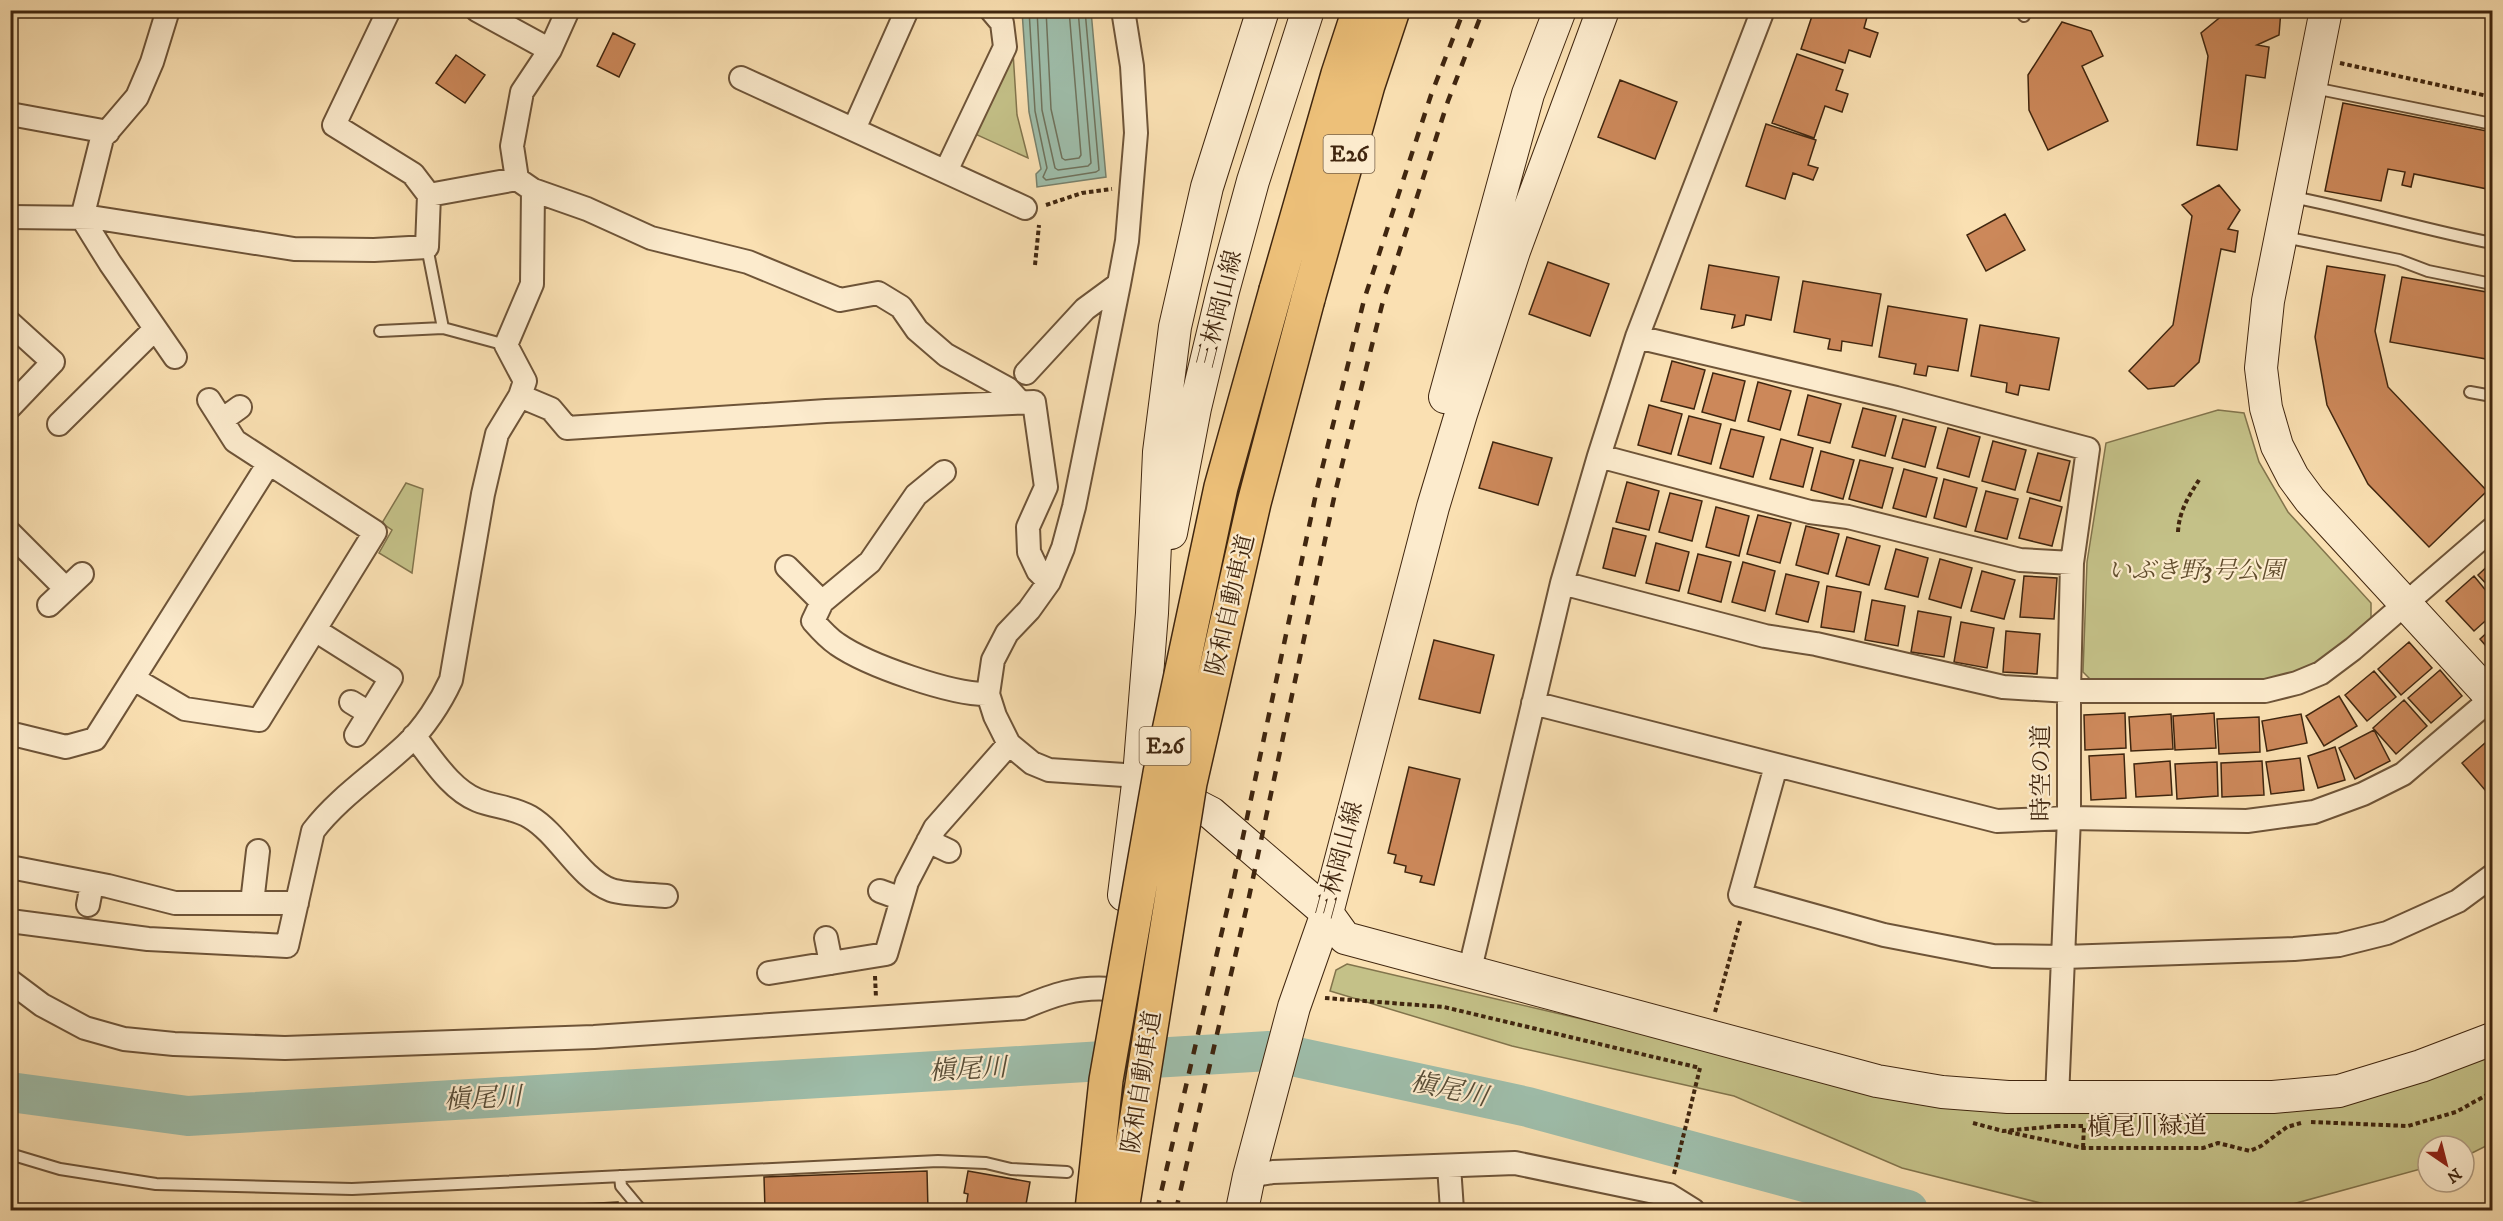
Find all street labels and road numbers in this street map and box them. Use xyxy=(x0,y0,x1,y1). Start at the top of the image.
road number: E26 xyxy=(1324,135,1374,173)
street label: 三林岡山線 xyxy=(1191,247,1249,371)
street label: 阪和自動車道 xyxy=(1200,531,1262,679)
street label: 時空の道 xyxy=(2027,725,2057,821)
road number: E26 xyxy=(1140,727,1190,765)
street label: 三林岡山線 xyxy=(1310,798,1370,922)
street label: 阪和自動車道 xyxy=(1116,1009,1168,1155)
street label: 槇尾川緑道 xyxy=(2087,1111,2207,1143)

